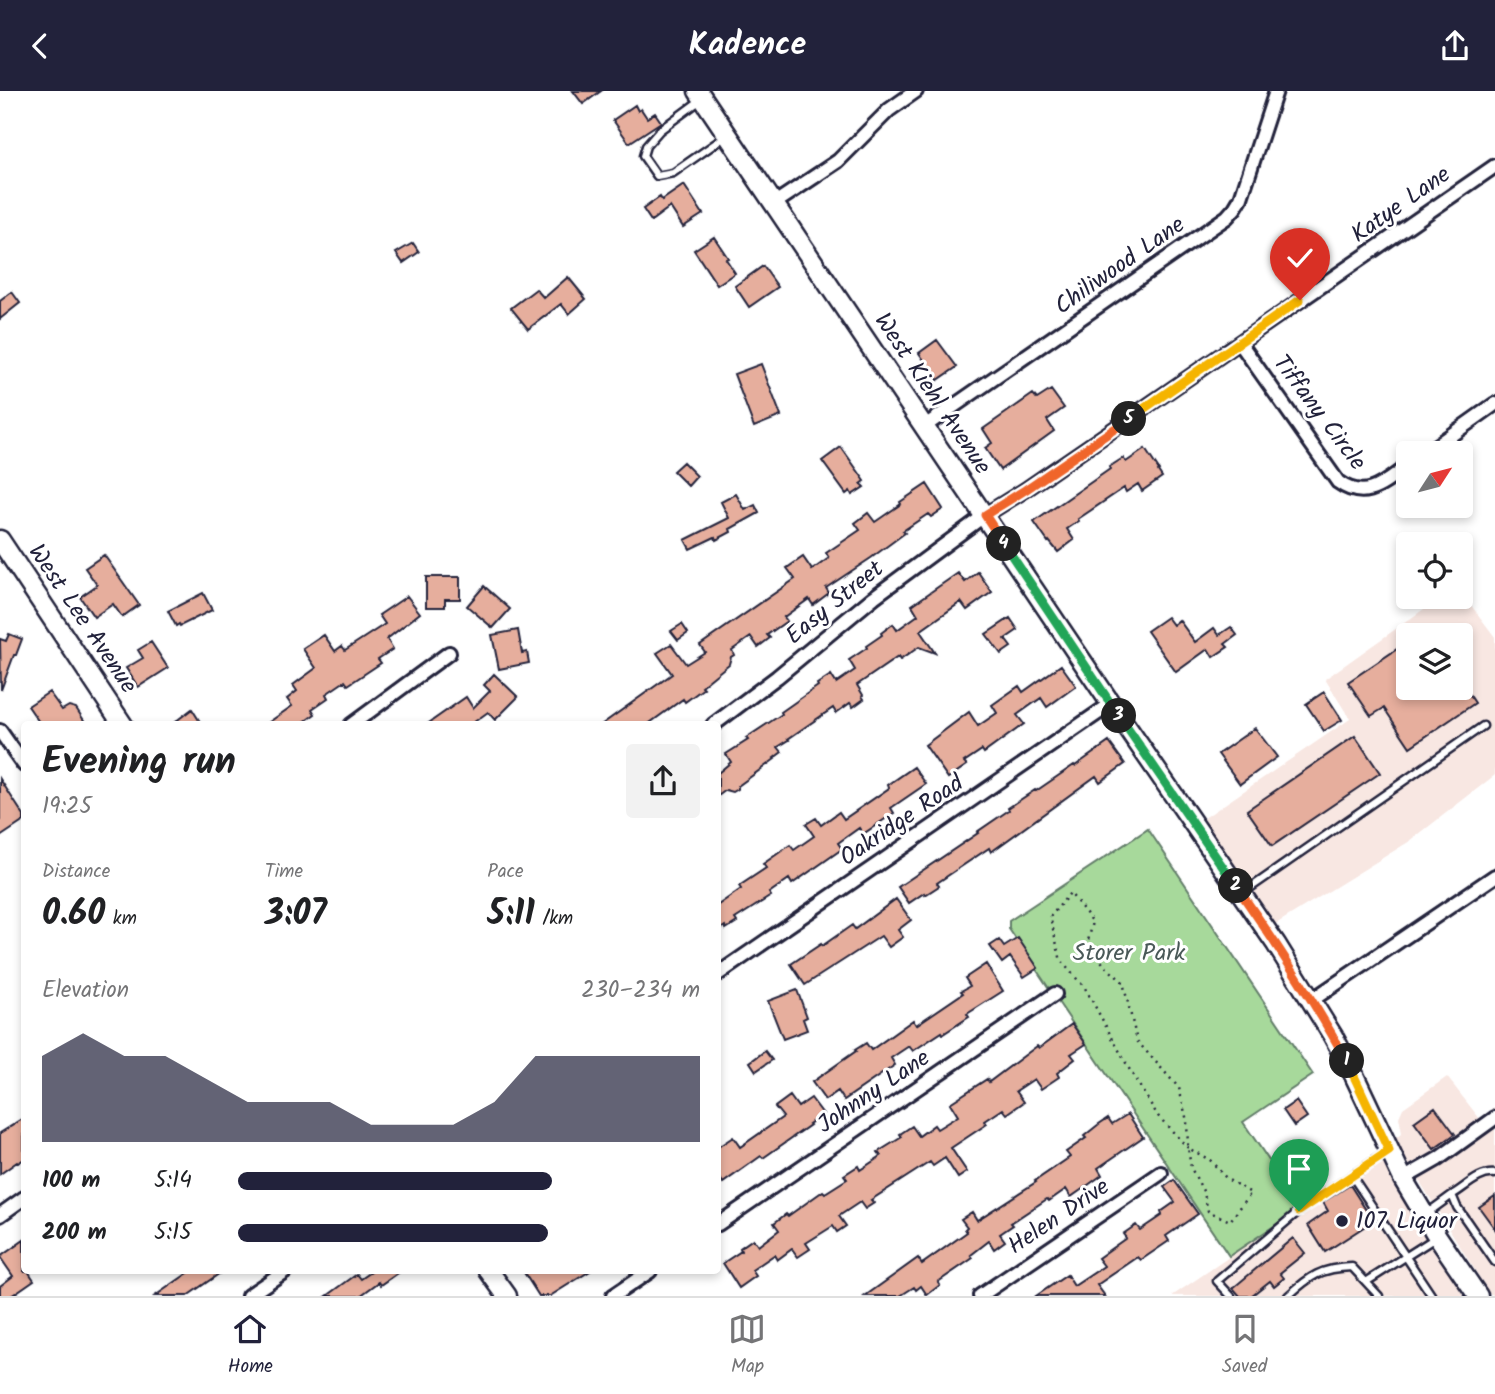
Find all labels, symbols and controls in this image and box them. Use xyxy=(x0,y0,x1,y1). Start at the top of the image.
text: Kadence xyxy=(689,20,806,71)
icon: back xyxy=(21,27,59,65)
icon: share xyxy=(1436,27,1474,65)
street label: Katye Lane xyxy=(1343,156,1459,254)
street label: Chiliwood Lane xyxy=(1047,206,1194,326)
pin xyxy=(1270,228,1330,300)
icon: check xyxy=(1281,239,1319,277)
street label: West Kiehl Avenue xyxy=(863,305,1001,483)
street label: Tiffany Circle xyxy=(1262,347,1376,480)
pin: 5 xyxy=(1112,401,1146,437)
text: 5 xyxy=(1124,403,1133,433)
north arrow xyxy=(1396,441,1474,518)
map controls xyxy=(1396,441,1473,700)
pin: 4 xyxy=(986,526,1021,561)
text: 4 xyxy=(998,528,1009,558)
button: locate xyxy=(1396,532,1473,609)
street label: West Lee Avenue xyxy=(17,536,147,702)
street label: Easy Street xyxy=(777,550,893,655)
button: layers xyxy=(1396,623,1473,700)
pin: 3 xyxy=(1102,699,1136,733)
text: 3 xyxy=(1113,700,1124,730)
text: Evening run xyxy=(42,733,236,793)
button: share xyxy=(626,744,700,818)
street label: Oakridge Road xyxy=(832,764,973,877)
text: 19:25 xyxy=(42,789,92,825)
text: Distance xyxy=(42,857,110,887)
text: Time xyxy=(265,857,303,887)
text: Pace xyxy=(487,857,524,887)
pin: 2 xyxy=(1218,869,1254,903)
text: 2 xyxy=(1230,870,1241,900)
text: 0.60 xyxy=(42,887,105,943)
text: 3:07 xyxy=(265,887,327,943)
text: 5:11 xyxy=(487,887,535,943)
text: km xyxy=(105,904,137,934)
text: /km xyxy=(535,904,573,934)
park label: Storer Park xyxy=(1073,934,1186,973)
text: Elevation xyxy=(42,973,129,1009)
text: 230–234 m xyxy=(581,973,700,1009)
street label: Johnny Lane xyxy=(809,1040,939,1144)
pin: 1 xyxy=(1330,1044,1364,1079)
text: 1 xyxy=(1344,1045,1349,1075)
pin xyxy=(1269,1139,1329,1211)
icon: arrive xyxy=(1280,1150,1318,1188)
text: 100 m xyxy=(42,1163,100,1199)
text: 5:14 xyxy=(154,1163,192,1199)
street label: Helen Drive xyxy=(1000,1168,1118,1266)
place label: 107 Liquor xyxy=(1356,1202,1459,1241)
marker: 107 Liquor xyxy=(1334,1213,1350,1229)
text: 200 m xyxy=(42,1215,107,1251)
text: 5:15 xyxy=(154,1215,192,1251)
tab: Home xyxy=(228,1310,273,1382)
tab: Map xyxy=(728,1310,766,1382)
tab: Saved xyxy=(1222,1310,1267,1382)

